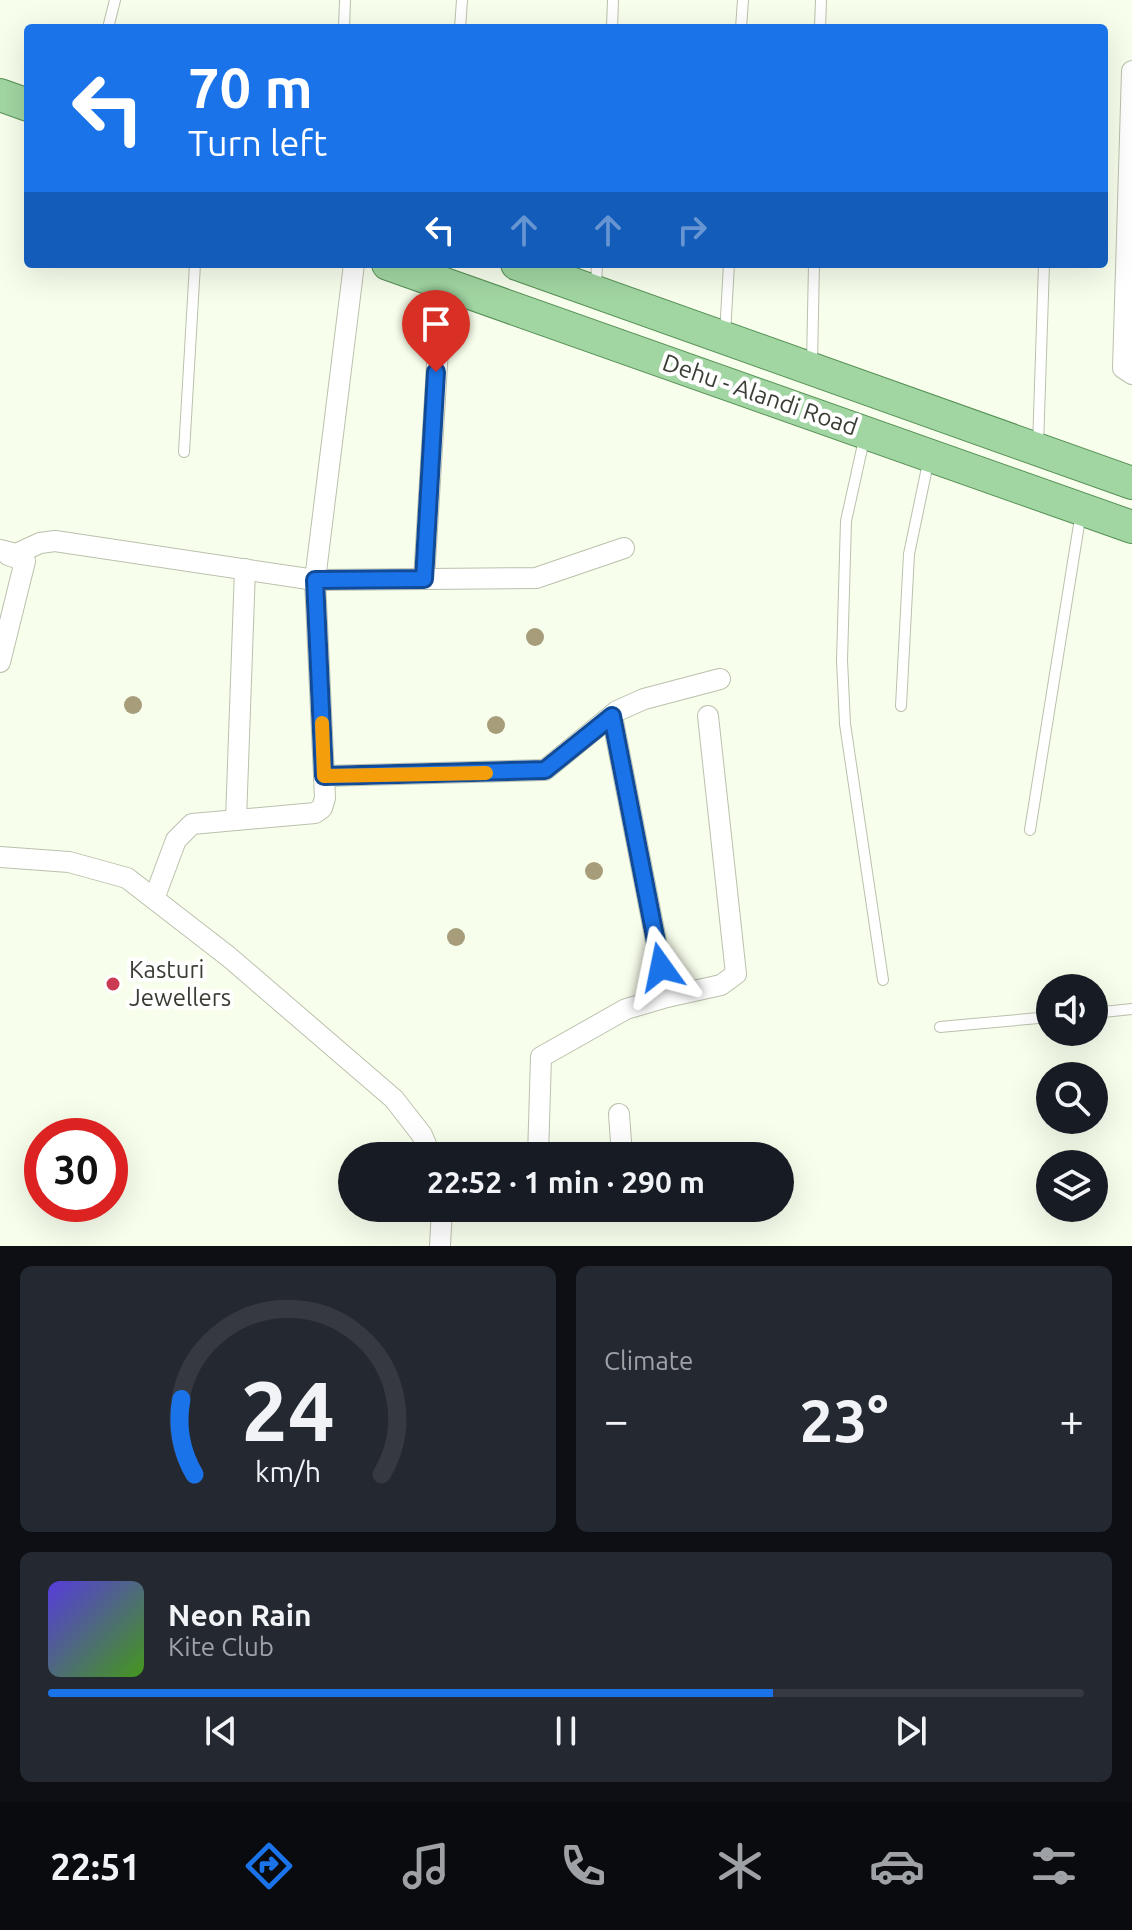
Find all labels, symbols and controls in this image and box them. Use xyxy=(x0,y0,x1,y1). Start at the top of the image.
icon: left xyxy=(56,56,160,160)
text: 70 m xyxy=(188,56,313,119)
text: Turn left xyxy=(188,122,327,163)
icon: left xyxy=(418,208,462,252)
icon: ahead xyxy=(502,208,546,252)
icon: ahead xyxy=(586,208,630,252)
icon: right xyxy=(670,208,714,252)
pin xyxy=(402,290,470,372)
icon: arrive xyxy=(414,302,458,346)
street label: Dehu - Alandi Road xyxy=(659,349,861,441)
position arrow xyxy=(619,925,703,1009)
place label: Kasturi Jewellers xyxy=(129,956,231,1011)
map controls xyxy=(1036,974,1108,1222)
button: sound xyxy=(1036,974,1108,1046)
marker: Kasturi Jewellers xyxy=(104,975,122,993)
button: search xyxy=(1036,1062,1108,1134)
speed limit sign: 30 xyxy=(24,1118,128,1222)
button: layers xyxy=(1036,1150,1108,1222)
text: 22:52 · 1 min · 290 m xyxy=(427,1165,705,1199)
text: Climate xyxy=(604,1346,693,1375)
text: 24 xyxy=(241,1363,335,1457)
text: 23° xyxy=(800,1386,888,1453)
text: − xyxy=(604,1395,629,1444)
text: + xyxy=(1059,1395,1084,1444)
text: km/h xyxy=(255,1455,321,1487)
text: Neon Rain xyxy=(168,1598,312,1632)
text: Kite Club xyxy=(168,1632,274,1661)
icon: previous xyxy=(199,1709,243,1753)
icon: pause xyxy=(544,1709,588,1753)
icon: next xyxy=(889,1709,933,1753)
icon: directions xyxy=(241,1838,297,1894)
icon: music xyxy=(398,1838,454,1894)
icon: phone xyxy=(555,1838,611,1894)
icon: climate xyxy=(712,1838,768,1894)
icon: car xyxy=(869,1838,925,1894)
icon: filters xyxy=(1026,1838,1082,1894)
text: 22:51 xyxy=(50,1846,141,1887)

